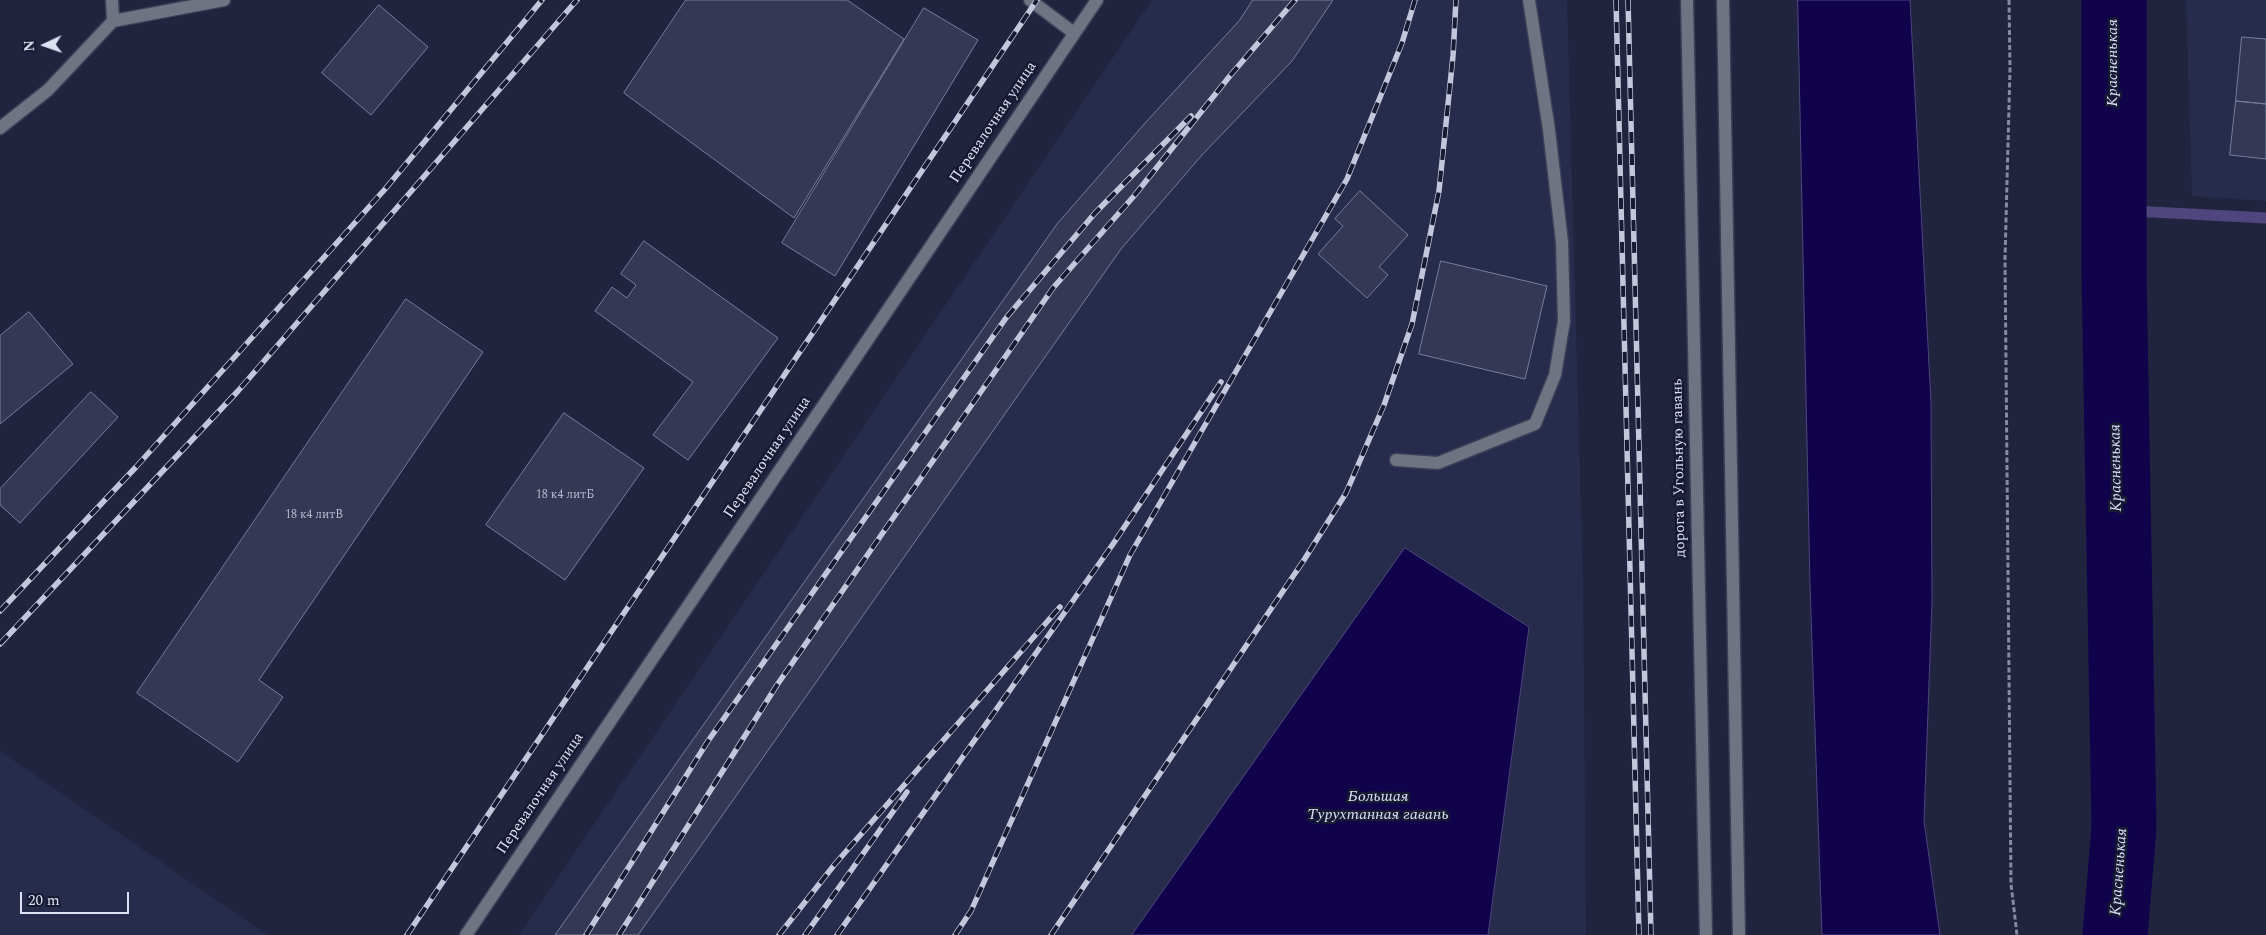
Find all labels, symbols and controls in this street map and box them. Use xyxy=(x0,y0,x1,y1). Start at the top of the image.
water label: Красненькая xyxy=(2104,19,2124,107)
north arrow xyxy=(20,20,70,70)
text: N xyxy=(19,40,40,52)
street label: Перевалочная улица xyxy=(947,59,1041,187)
street label: дорога в Угольную гавань xyxy=(1669,378,1691,558)
street label: Перевалочная улица xyxy=(721,394,815,522)
water label: Красненькая xyxy=(2107,424,2127,512)
house number: 18 к4 литБ xyxy=(536,489,594,503)
house number: 18 к4 литВ xyxy=(285,509,343,523)
street label: Перевалочная улица xyxy=(494,730,588,858)
water label: Большая Турухтанная гавань xyxy=(1307,788,1449,826)
water label: Красненькая xyxy=(2107,828,2133,916)
scale bar xyxy=(22,882,131,914)
text: 20 m xyxy=(28,889,60,912)

